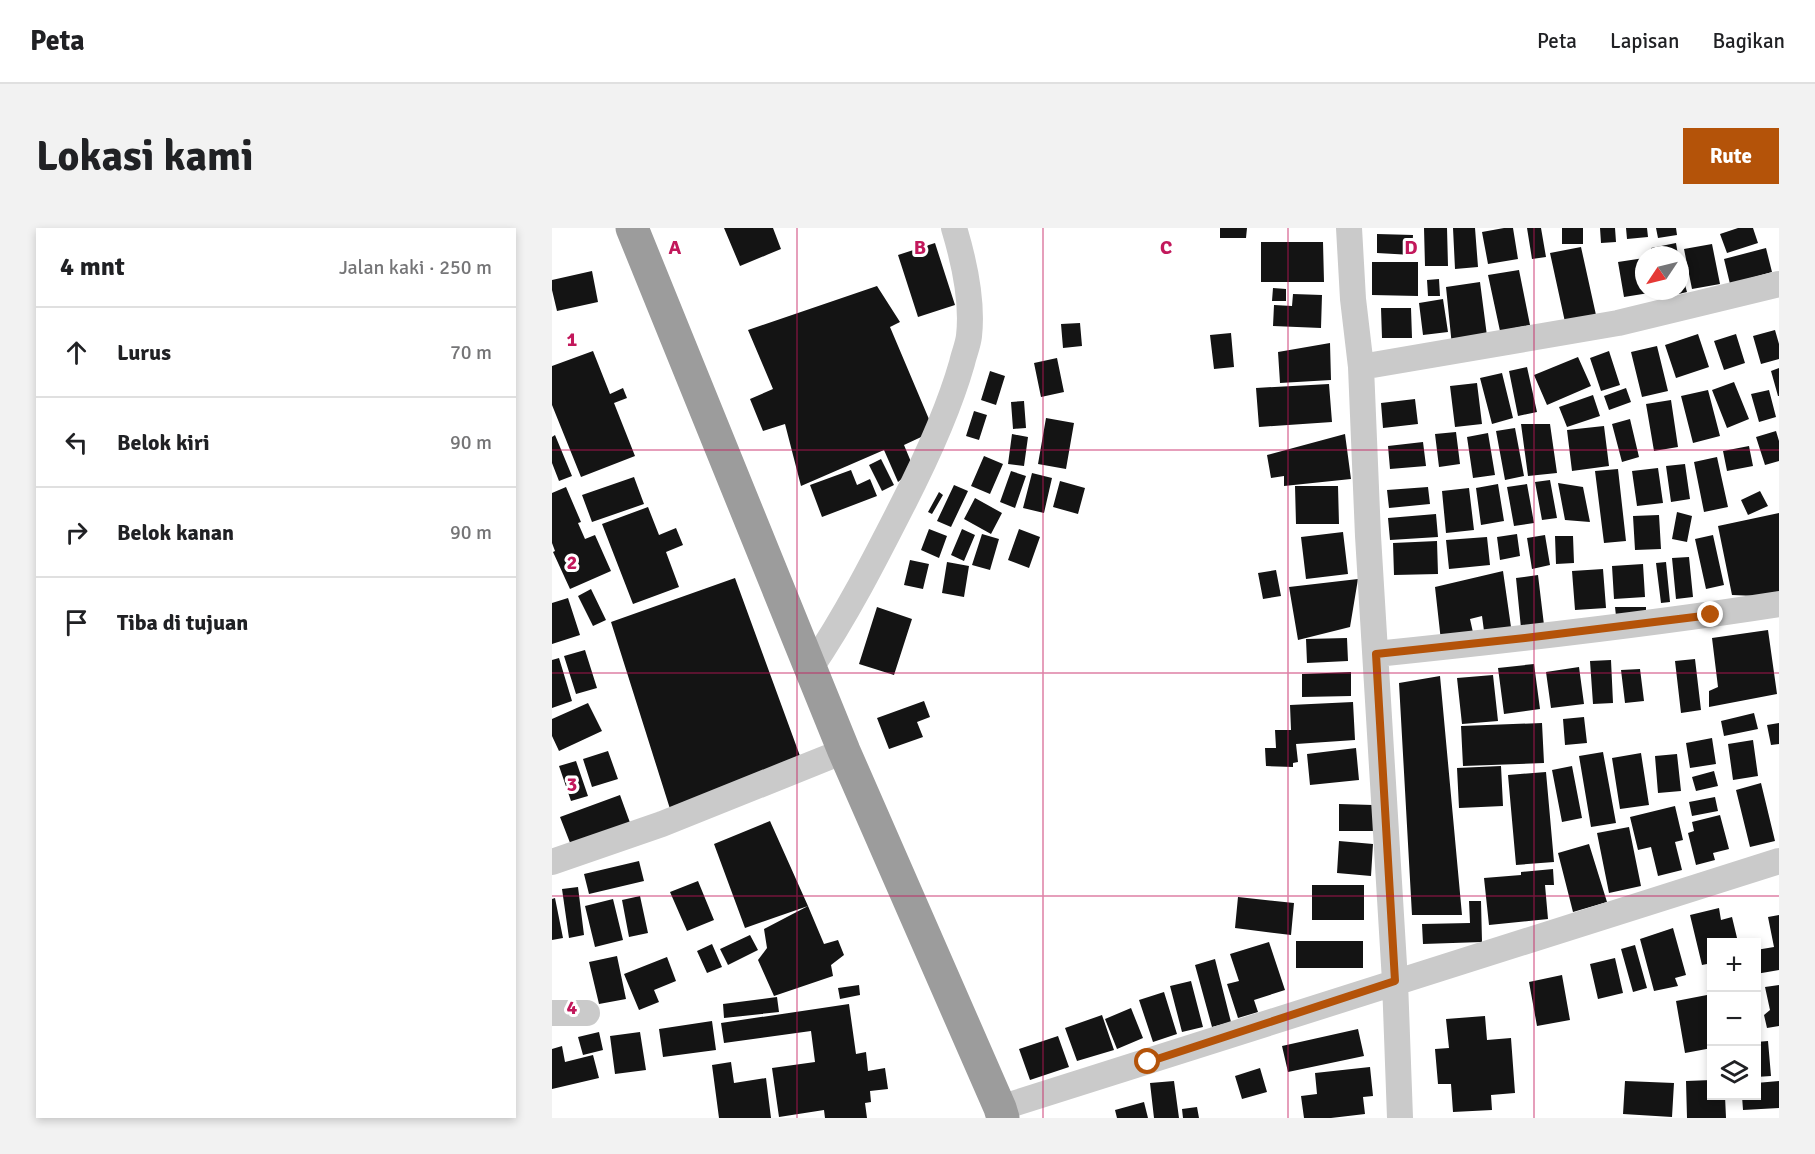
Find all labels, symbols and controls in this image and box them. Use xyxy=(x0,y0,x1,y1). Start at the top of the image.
text: Peta xyxy=(30,24,85,58)
text: Peta xyxy=(1537,28,1577,54)
text: Lapisan xyxy=(1610,28,1679,54)
text: Bagikan xyxy=(1712,28,1785,54)
button: Rute xyxy=(1683,128,1779,184)
text: Lokasi kami xyxy=(36,131,254,182)
text: A xyxy=(669,235,682,260)
text: B xyxy=(914,235,926,260)
text: C xyxy=(1160,235,1172,260)
text: D xyxy=(1404,235,1418,260)
north arrow xyxy=(1635,246,1689,300)
text: 4 mnt xyxy=(60,251,125,283)
text: Jalan kaki · 250 m xyxy=(339,255,492,280)
text: 1 xyxy=(567,327,578,352)
icon: ahead xyxy=(60,336,93,369)
text: Lurus xyxy=(117,339,171,366)
text: 70 m xyxy=(450,340,492,365)
icon: left xyxy=(60,426,93,459)
text: Belok kiri xyxy=(117,429,210,456)
text: 90 m xyxy=(450,430,492,455)
icon: right xyxy=(60,516,93,549)
text: Belok kanan xyxy=(117,519,234,546)
text: 90 m xyxy=(450,520,492,545)
text: 2 xyxy=(567,550,577,575)
route end xyxy=(1697,601,1723,627)
icon: arrive xyxy=(60,606,93,639)
text: Tiba di tujuan xyxy=(117,609,248,636)
text: 3 xyxy=(567,772,577,797)
map controls xyxy=(1707,938,1761,1100)
button: + xyxy=(1707,938,1761,992)
button: − xyxy=(1707,992,1761,1046)
text: 4 xyxy=(567,995,578,1020)
button: layers xyxy=(1707,1046,1761,1100)
route start xyxy=(1134,1048,1160,1074)

